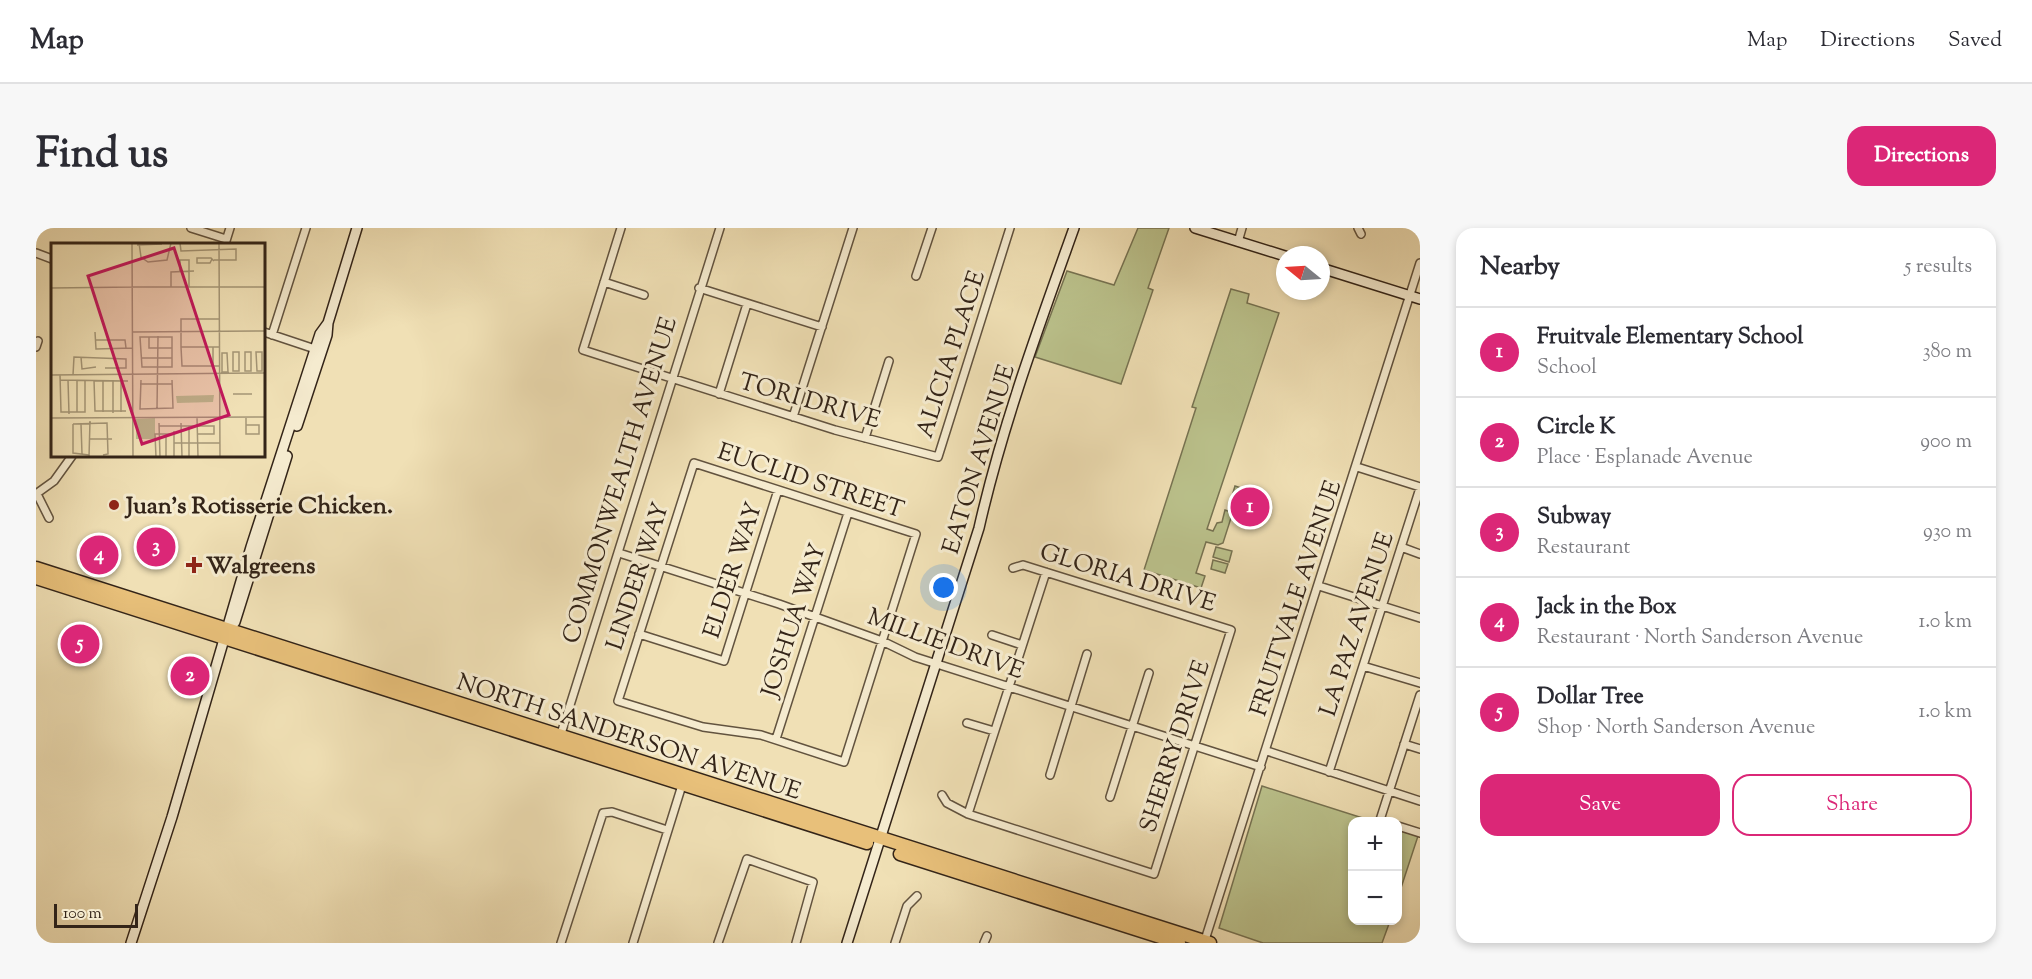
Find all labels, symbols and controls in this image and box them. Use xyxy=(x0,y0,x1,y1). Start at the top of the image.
text: Map xyxy=(30,21,84,61)
text: Map xyxy=(1747,26,1787,56)
text: Directions xyxy=(1820,26,1915,56)
text: Saved xyxy=(1948,26,2002,56)
text: Find us xyxy=(36,126,168,186)
button: Directions xyxy=(1847,126,1996,186)
inset map xyxy=(51,243,266,458)
north arrow xyxy=(1276,246,1330,300)
text: Nearby xyxy=(1480,249,1560,286)
text: 5 results xyxy=(1905,253,1972,282)
street label: ALICIA PLACE xyxy=(909,266,995,443)
street label: COMMONWEALTH AVENUE xyxy=(555,313,687,648)
text: Fruitvale Elementary School xyxy=(1537,322,1803,354)
text: 1 xyxy=(1496,338,1503,367)
text: 380 m xyxy=(1923,338,1972,367)
text: School xyxy=(1537,354,1597,383)
street label: EATON AVENUE xyxy=(935,360,1025,558)
street label: TORI DRIVE xyxy=(735,366,885,438)
text: Circle K xyxy=(1537,412,1615,444)
text: 2 xyxy=(1495,428,1504,457)
text: 900 m xyxy=(1920,428,1972,457)
street label: EUCLID STREET xyxy=(713,436,908,528)
text: Place · Esplanade Avenue xyxy=(1537,444,1753,473)
street label: FRUITVALE AVENUE xyxy=(1243,476,1351,721)
pin: 1 xyxy=(1230,484,1270,530)
place label: Juan's Rotisserie Chicken. xyxy=(124,490,393,524)
marker: Juan's Rotisserie Chicken. xyxy=(107,498,121,512)
street label: LINDER WAY xyxy=(599,498,679,655)
street label: ELDER WAY xyxy=(696,498,772,643)
text: Subway xyxy=(1537,502,1611,534)
text: 3 xyxy=(1495,518,1504,547)
text: 930 m xyxy=(1923,518,1972,547)
pin: 3 xyxy=(136,524,176,570)
street label: LA PAZ AVENUE xyxy=(1312,528,1404,721)
pin: 4 xyxy=(80,532,118,578)
text: Restaurant xyxy=(1537,534,1630,563)
street label: GLORIA DRIVE xyxy=(1035,536,1220,622)
street label: JOSHUA WAY xyxy=(753,539,836,704)
place label: Walgreens xyxy=(206,550,315,584)
marker: Walgreens xyxy=(187,558,201,572)
your location xyxy=(929,573,958,602)
text: Jack in the Box xyxy=(1537,592,1677,624)
street label: MILLIE DRIVE xyxy=(862,601,1029,689)
text: 4 xyxy=(1494,608,1505,637)
text: 1.0 km xyxy=(1918,608,1972,637)
pin: 5 xyxy=(60,622,99,666)
text: Restaurant · North Sanderson Avenue xyxy=(1537,624,1863,653)
pin: 2 xyxy=(170,654,210,698)
street label: SHERRY DRIVE xyxy=(1132,656,1220,837)
street label: NORTH SANDERSON AVENUE xyxy=(452,666,805,810)
text: Dollar Tree xyxy=(1537,682,1644,714)
text: 5 xyxy=(1496,698,1503,727)
text: 1.0 km xyxy=(1918,698,1972,727)
text: Shop · North Sanderson Avenue xyxy=(1537,714,1815,743)
button: Save xyxy=(1480,774,1720,836)
button: Share xyxy=(1732,774,1972,836)
map controls xyxy=(1348,817,1402,925)
button: + xyxy=(1348,817,1402,871)
button: − xyxy=(1348,871,1402,925)
scale bar xyxy=(54,901,138,928)
text: 100 m xyxy=(63,903,102,926)

